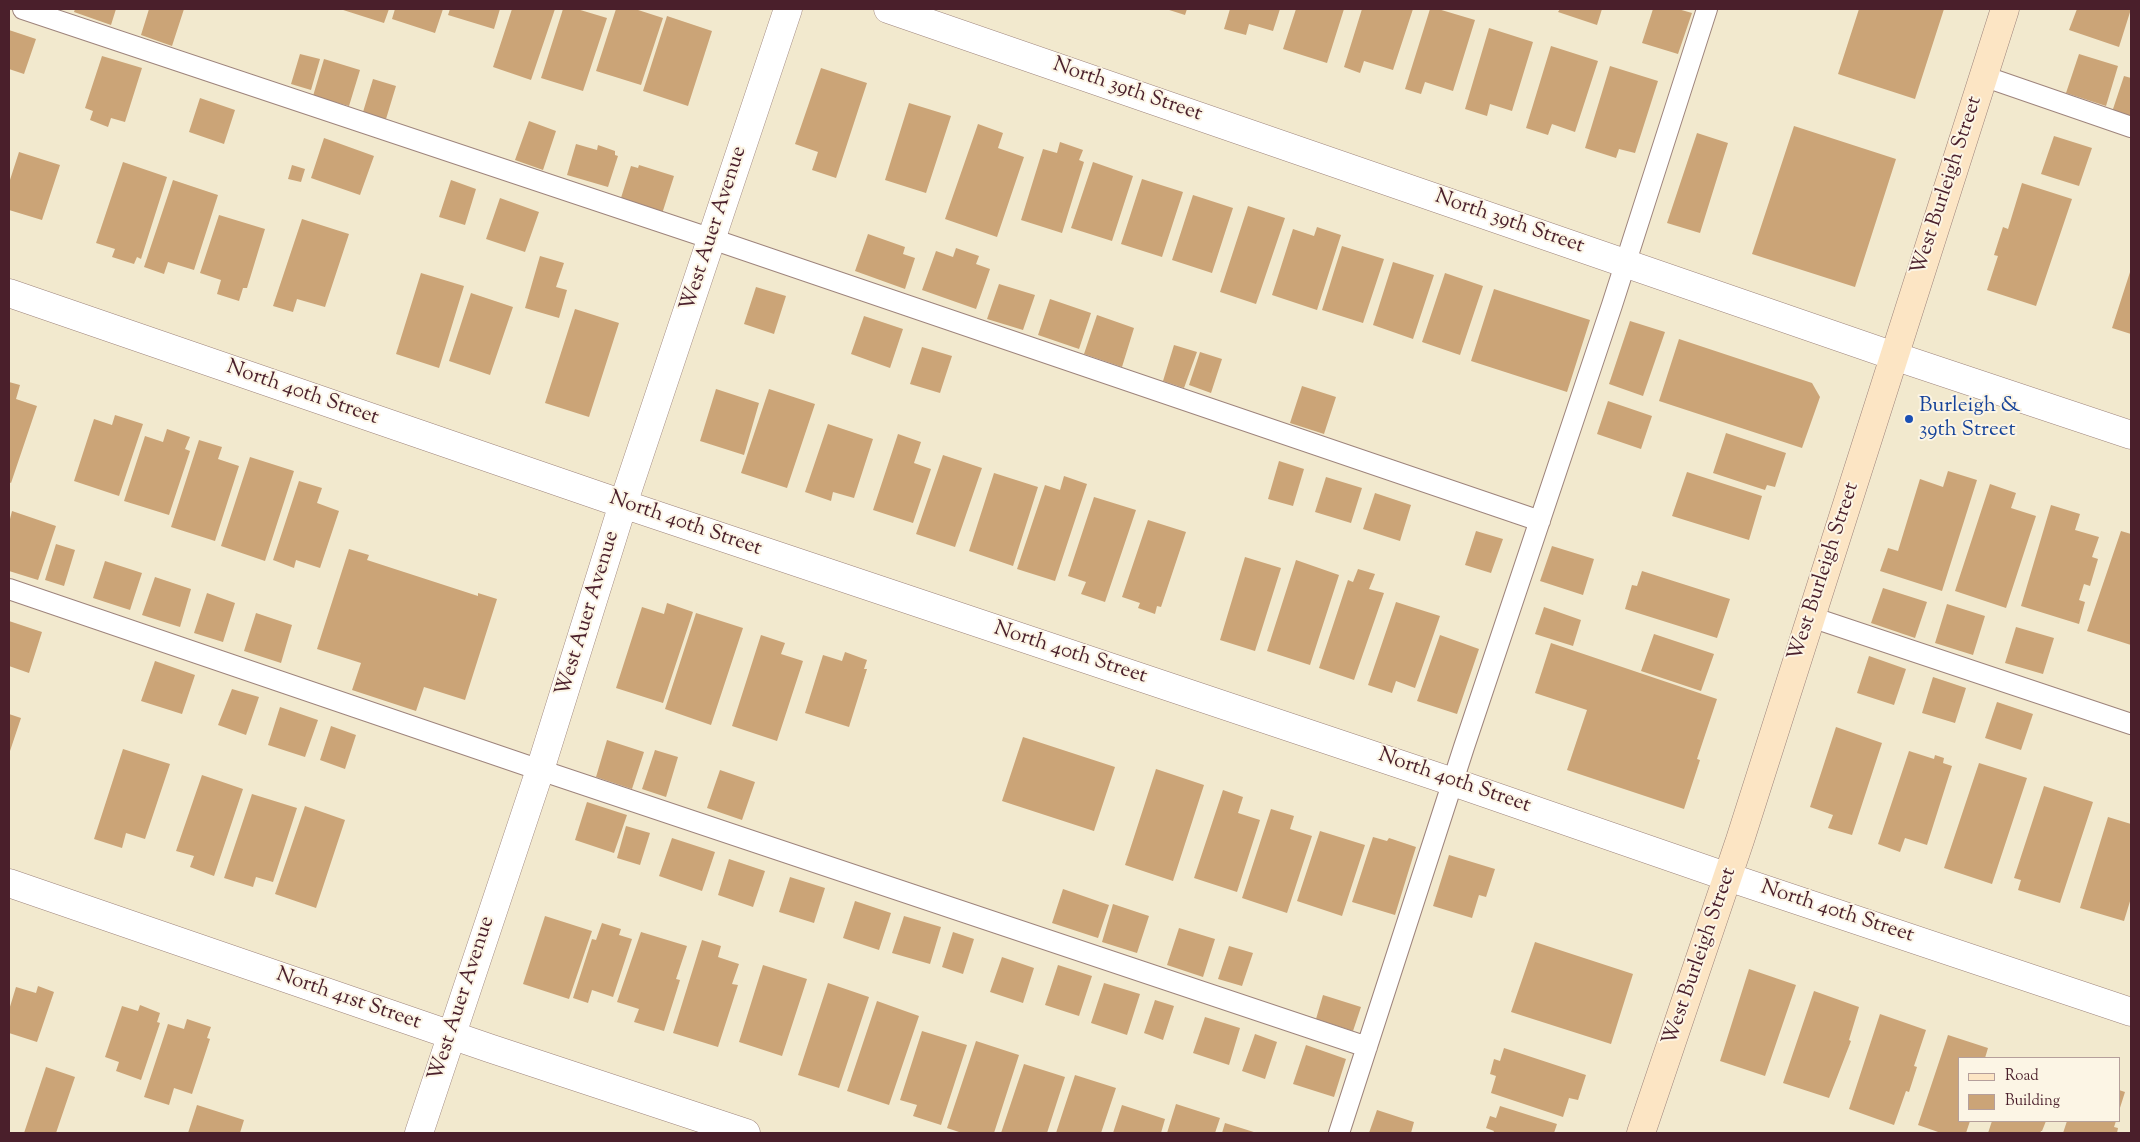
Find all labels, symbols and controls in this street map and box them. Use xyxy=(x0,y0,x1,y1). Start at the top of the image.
street label: North 39th Street xyxy=(1049,54,1205,128)
street label: West Burleigh Street xyxy=(1907,93,1989,279)
street label: West Auer Avenue xyxy=(676,143,754,315)
street label: North 39th Street xyxy=(1431,186,1587,260)
street label: North 40th Street xyxy=(223,356,381,432)
place label: Burleigh & 39th Street xyxy=(1919,394,2020,444)
marker: Burleigh & 39th Street xyxy=(1903,413,1915,425)
street label: West Burleigh Street xyxy=(1784,479,1866,665)
street label: North 40th Street xyxy=(606,487,764,563)
street label: West Auer Avenue xyxy=(552,528,626,700)
street label: North 40th Street xyxy=(990,617,1150,691)
street label: North 40th Street xyxy=(1375,744,1533,820)
street label: West Burleigh Street xyxy=(1659,865,1743,1049)
street label: North 40th Street xyxy=(1757,876,1917,950)
street label: West Auer Avenue xyxy=(424,913,502,1085)
street label: North 41st Street xyxy=(272,963,424,1037)
legend xyxy=(1958,1057,2120,1122)
text: Road xyxy=(2005,1066,2039,1087)
text: Building xyxy=(2005,1091,2060,1112)

